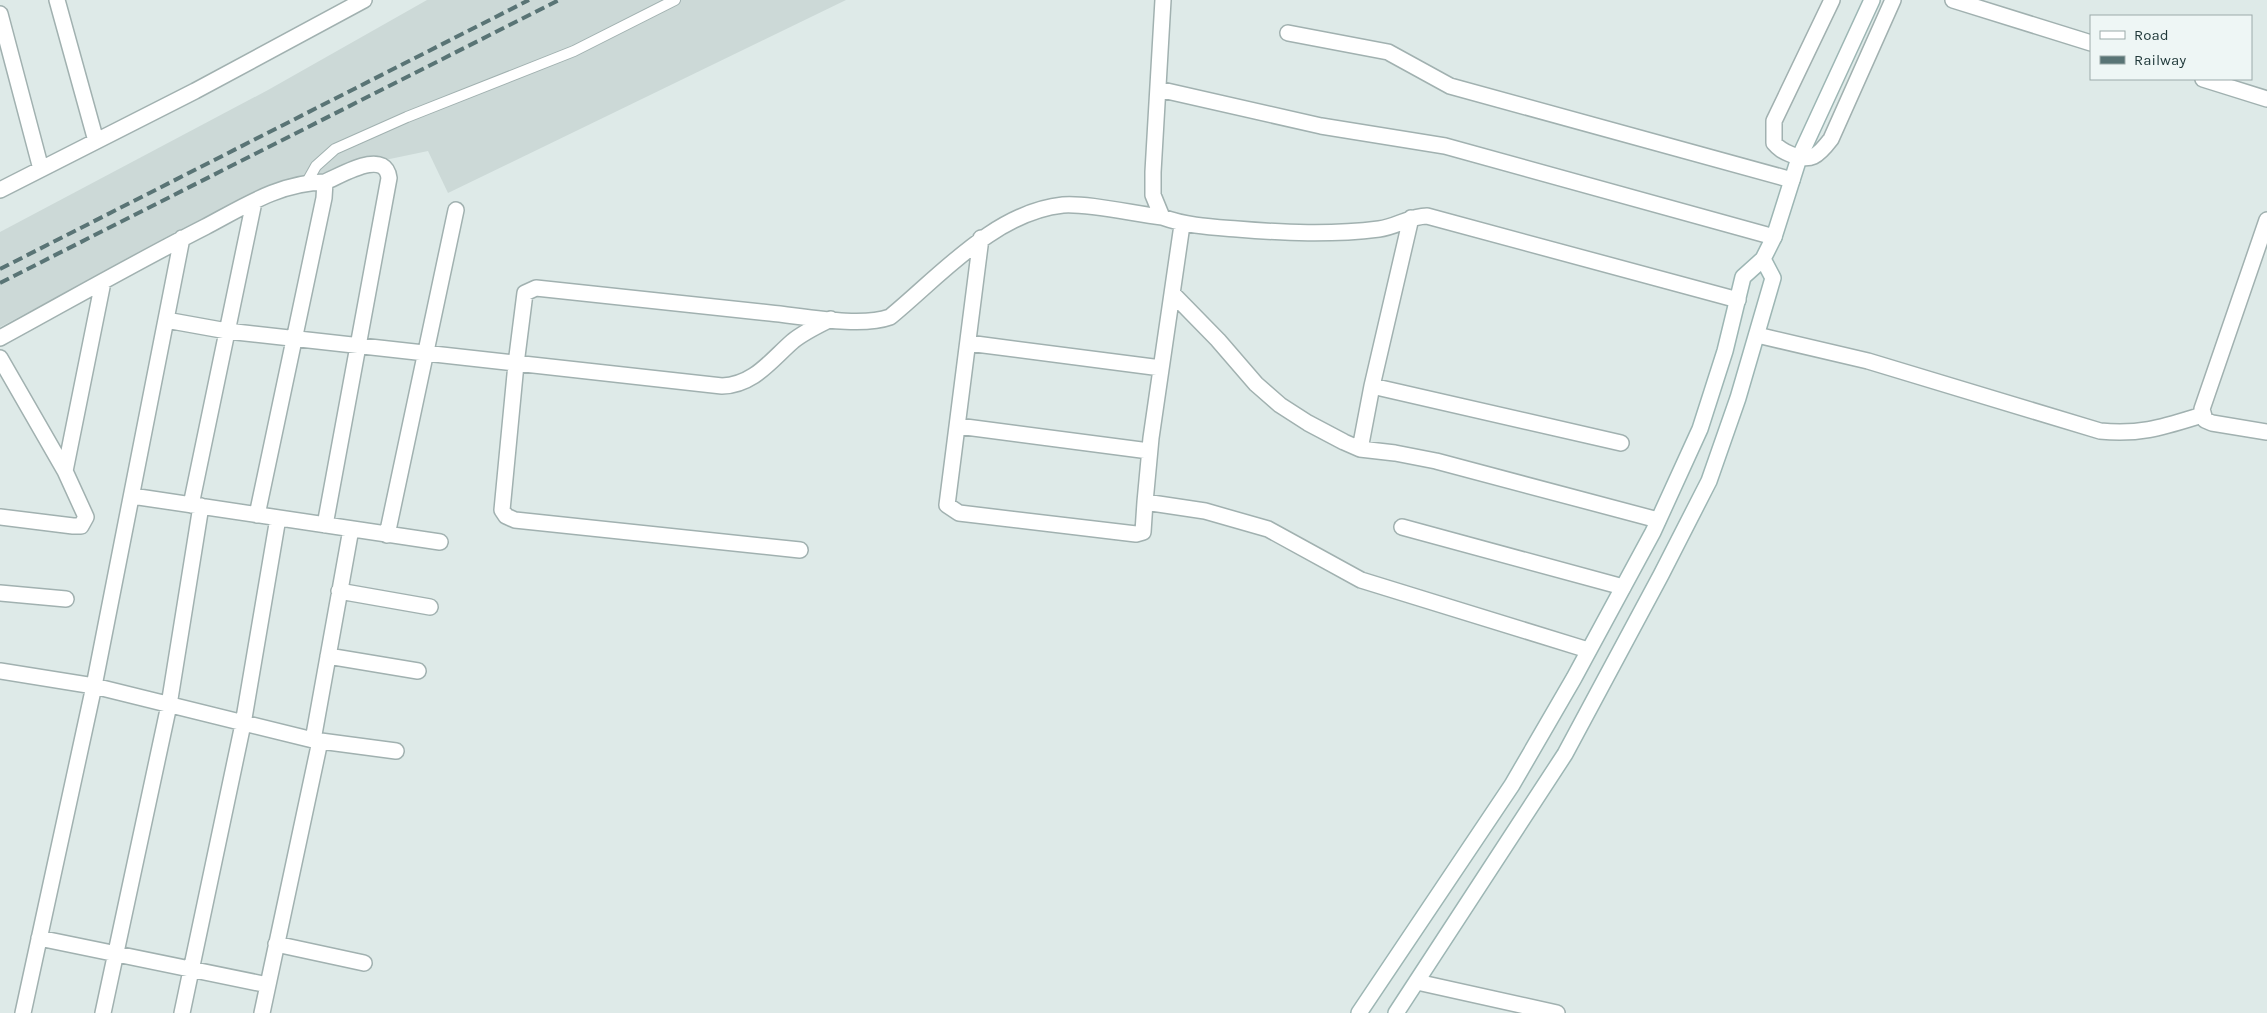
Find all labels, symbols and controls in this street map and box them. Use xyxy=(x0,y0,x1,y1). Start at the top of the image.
legend xyxy=(2090,15,2252,80)
text: Road xyxy=(2134,26,2169,44)
text: Railway xyxy=(2134,51,2186,69)

